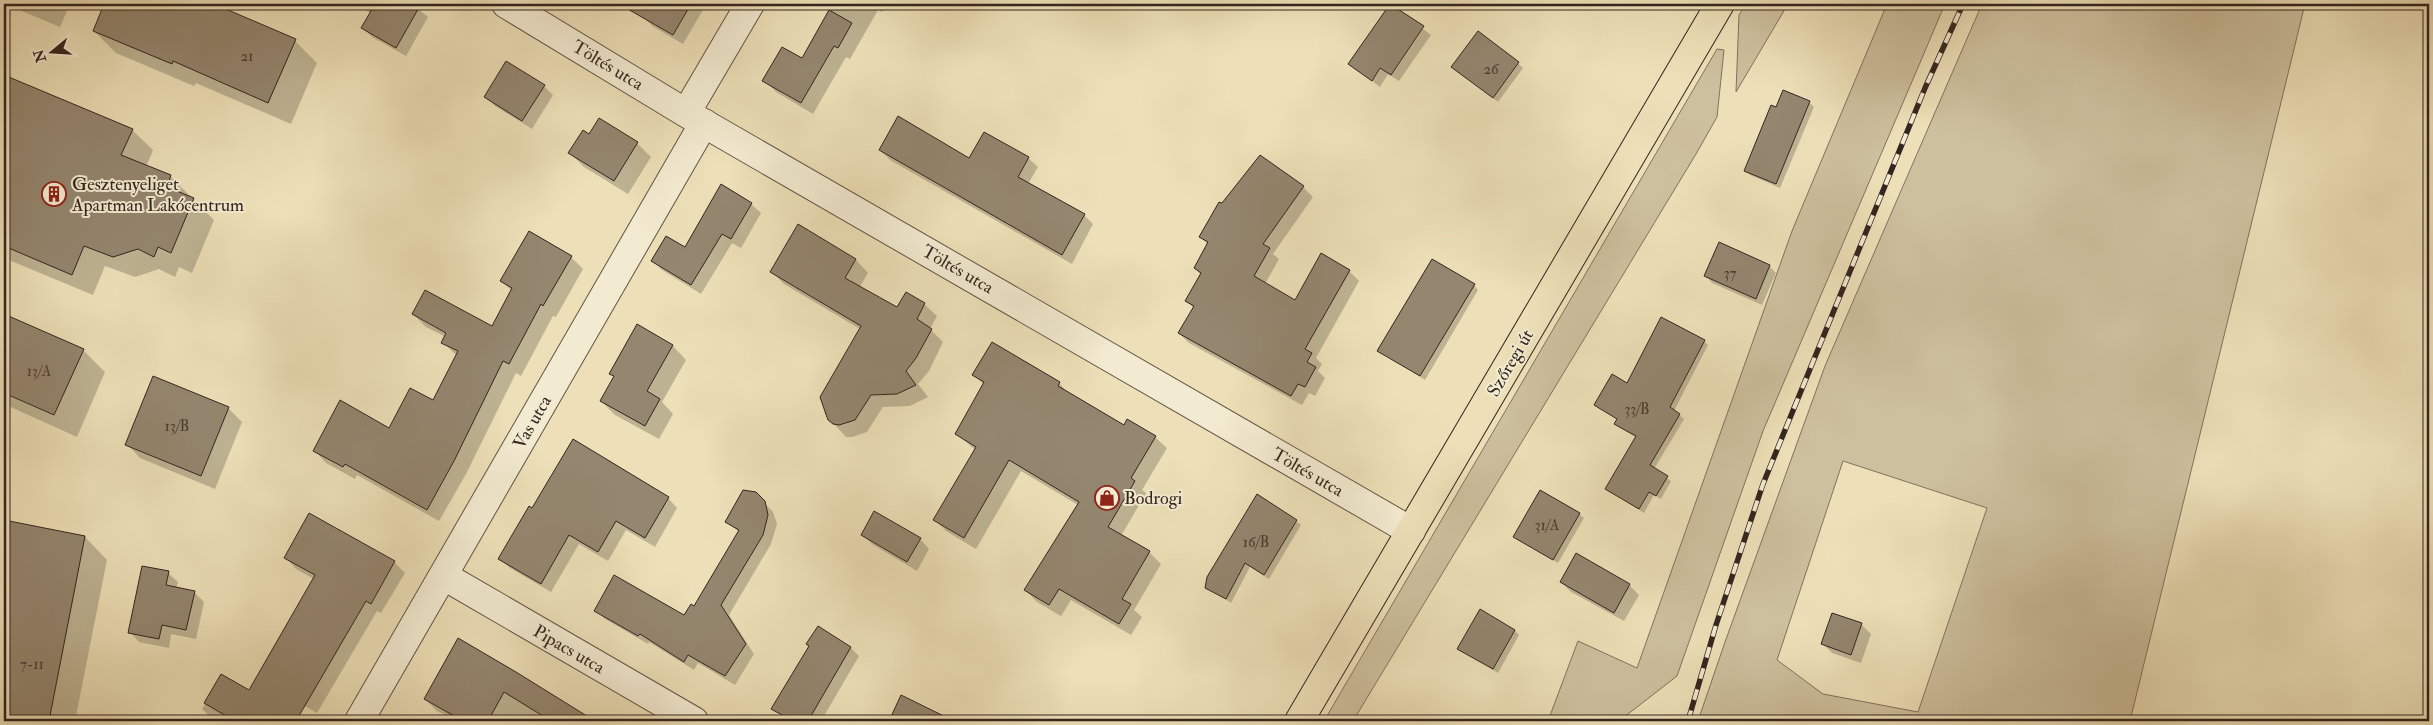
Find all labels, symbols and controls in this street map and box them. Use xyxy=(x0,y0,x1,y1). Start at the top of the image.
north arrow xyxy=(28,28,78,78)
street label: Töltés utca xyxy=(568,35,648,96)
text: N xyxy=(30,47,50,65)
house number: 21 xyxy=(241,47,253,66)
house number: 26 xyxy=(1483,60,1500,79)
place label: Gesztenyeliget Apartman Lakócentrum xyxy=(71,173,244,217)
building icon: Gesztenyeliget Apartman Lakócentrum xyxy=(41,181,67,207)
street label: Töltés utca xyxy=(918,240,998,299)
house number: 37 xyxy=(1724,264,1736,283)
street label: Szőregi út xyxy=(1482,325,1539,401)
house number: 13/A xyxy=(27,362,52,381)
street label: Vas utca xyxy=(508,391,557,453)
house number: 33/B xyxy=(1624,400,1650,419)
house number: 13/B xyxy=(165,417,189,436)
street label: Töltés utca xyxy=(1268,443,1348,502)
shop icon: Bodrogi xyxy=(1094,485,1120,511)
place label: Bodrogi xyxy=(1124,487,1182,510)
house number: 31/A xyxy=(1535,516,1560,535)
house number: 16/B xyxy=(1243,533,1269,552)
street label: Pipacs utca xyxy=(529,620,609,679)
house number: 7-11 xyxy=(20,655,44,674)

